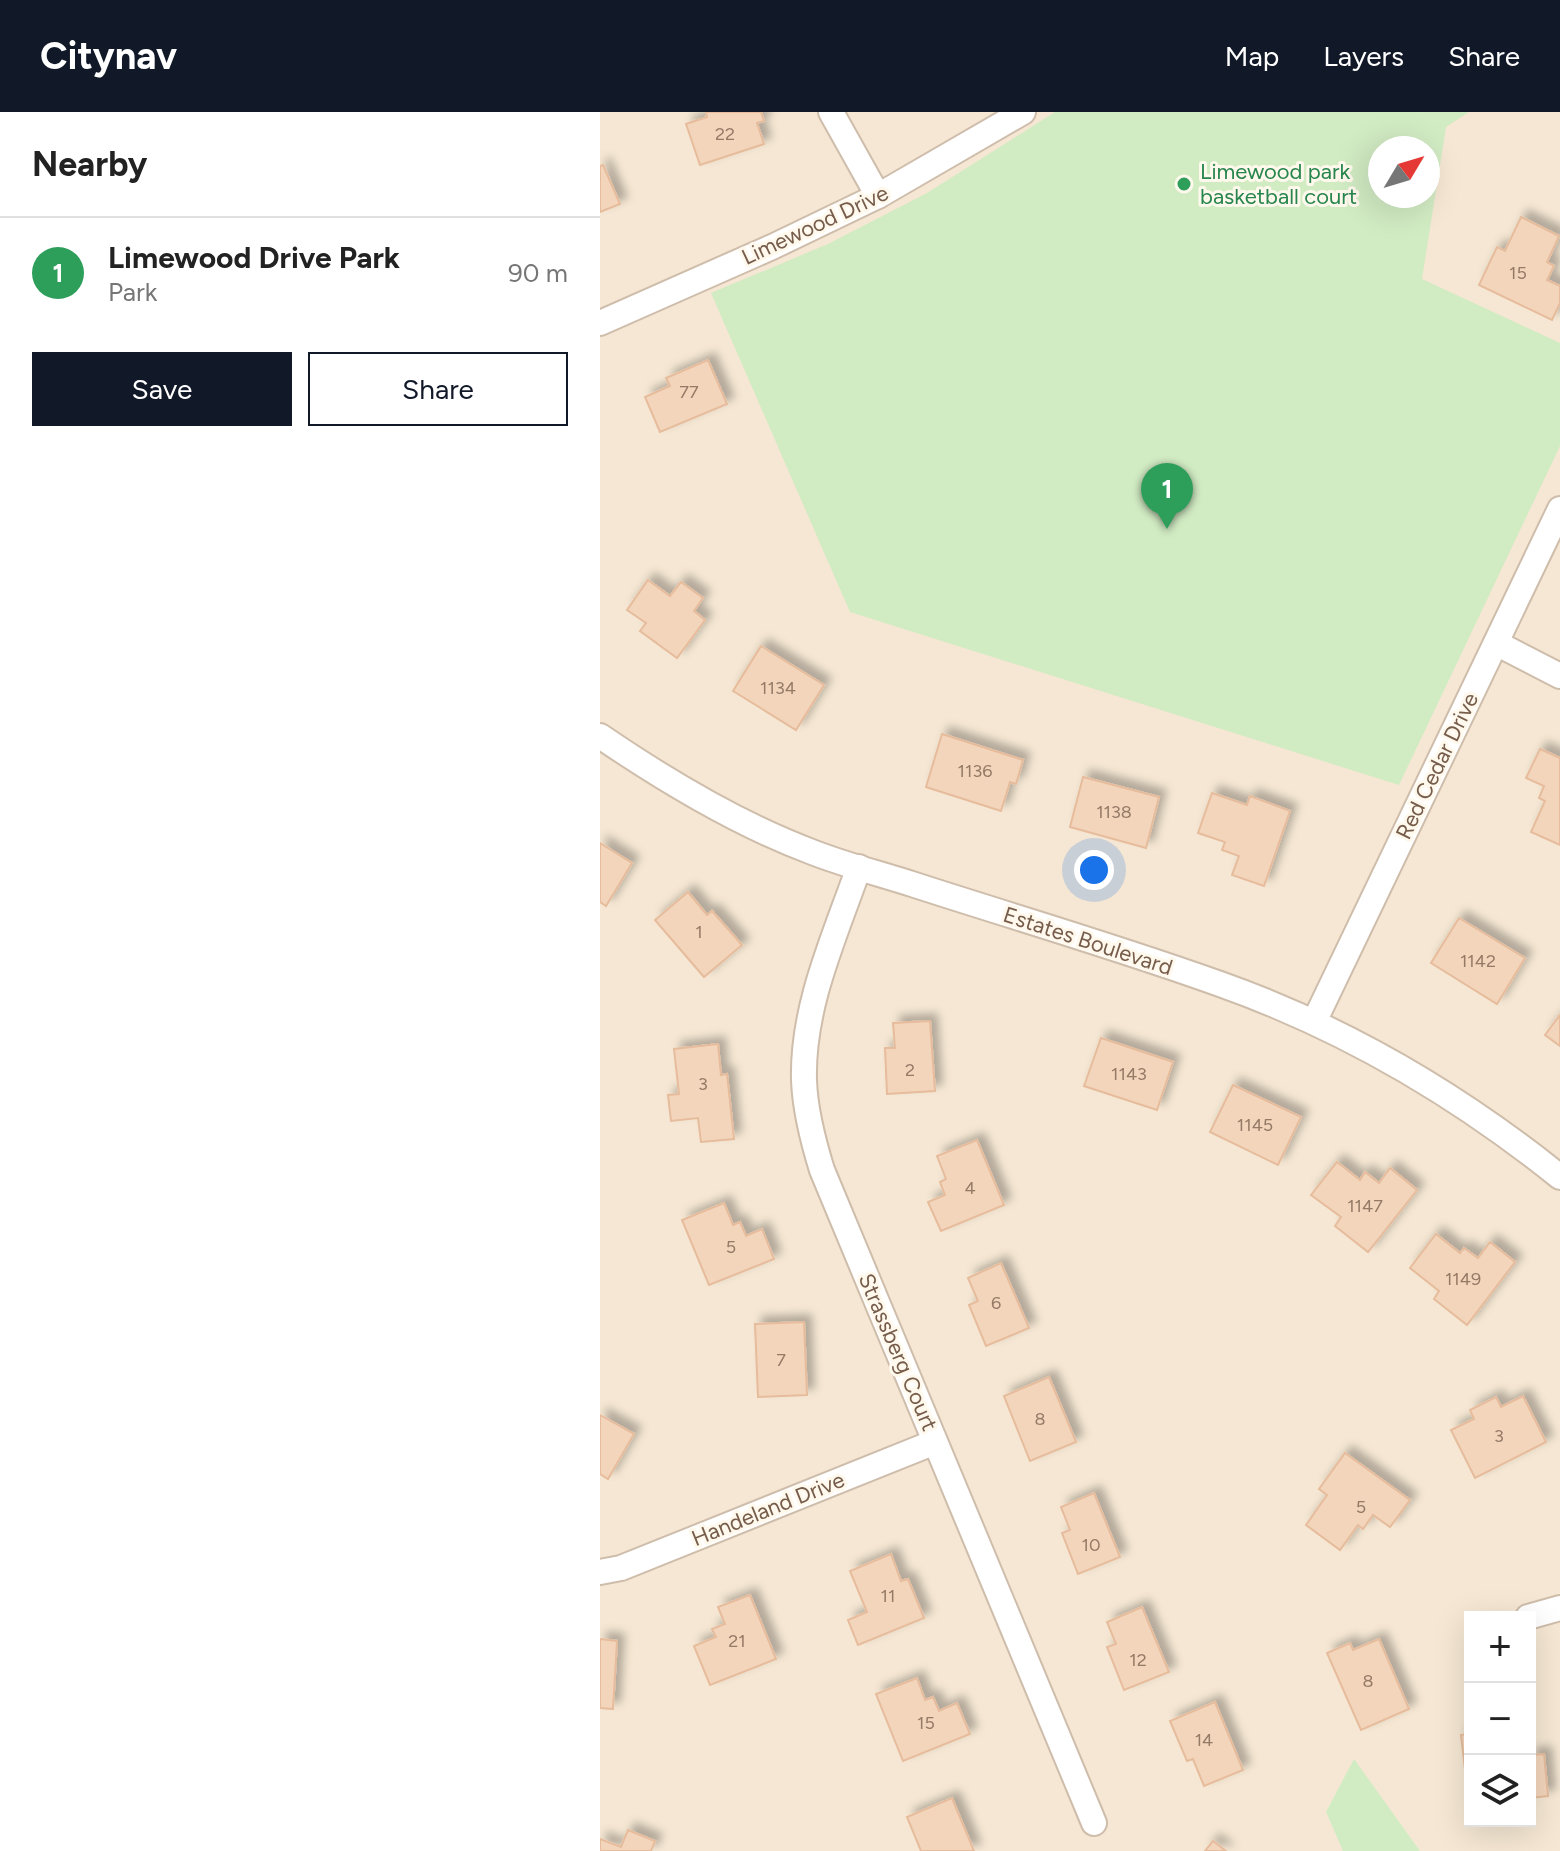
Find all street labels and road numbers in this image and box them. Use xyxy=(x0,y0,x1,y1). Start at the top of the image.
street label: Limewood Drive xyxy=(737,179,893,271)
street label: Red Cedar Drive xyxy=(1390,688,1484,844)
street label: Estates Boulevard xyxy=(1000,901,1176,981)
street label: Strassberg Court xyxy=(853,1269,943,1435)
street label: Handeland Drive xyxy=(688,1466,848,1552)

